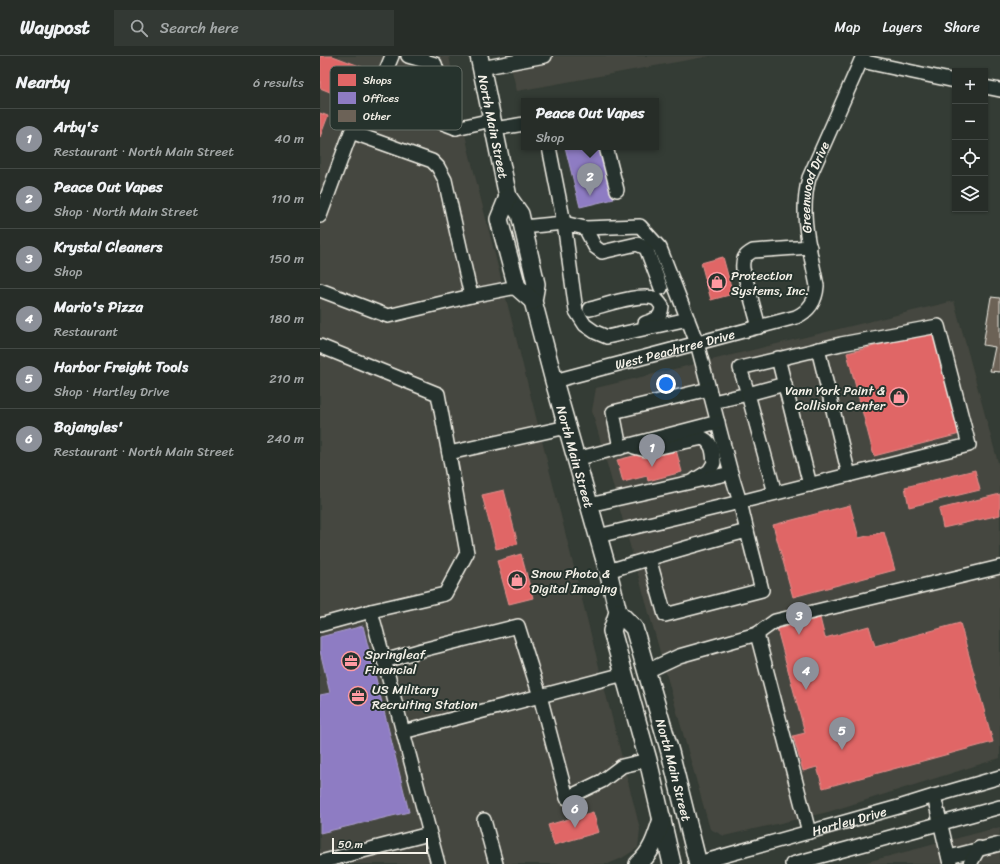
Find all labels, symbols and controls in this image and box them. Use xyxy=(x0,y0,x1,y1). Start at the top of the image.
search box xyxy=(114,10,394,46)
text: Waypost xyxy=(20,11,90,44)
text: Search here xyxy=(160,15,239,41)
text: Map xyxy=(835,15,860,40)
text: Layers xyxy=(882,15,922,40)
text: Share xyxy=(944,15,980,40)
icon: search xyxy=(128,17,150,39)
legend xyxy=(330,66,462,130)
text: Nearby xyxy=(16,67,70,97)
map controls xyxy=(952,68,988,212)
button: + xyxy=(952,68,988,104)
text: 6 results xyxy=(253,71,304,94)
text: Shops xyxy=(363,71,392,90)
street label: North Main Street xyxy=(471,73,515,181)
text: Offices xyxy=(363,89,400,108)
popup xyxy=(521,98,659,150)
text: Peace Out Vapes xyxy=(536,100,644,126)
button: − xyxy=(952,104,988,140)
text: Other xyxy=(363,107,391,126)
text: Arby's xyxy=(54,114,98,140)
text: Shop xyxy=(536,126,564,149)
text: 1 xyxy=(26,127,32,150)
text: 40 m xyxy=(274,127,304,150)
street label: Greenwood Drive xyxy=(794,138,836,235)
text: Restaurant · North Main Street xyxy=(54,140,234,163)
button: locate xyxy=(952,140,988,176)
pin: 2 xyxy=(577,163,603,196)
text: Peace Out Vapes xyxy=(54,174,163,200)
button: layers xyxy=(952,176,988,212)
text: 2 xyxy=(25,187,33,210)
text: 110 m xyxy=(271,187,304,210)
text: Shop · North Main Street xyxy=(54,200,198,223)
text: Krystal Cleaners xyxy=(54,234,162,260)
text: 3 xyxy=(25,247,33,270)
text: 150 m xyxy=(269,247,304,270)
text: Shop xyxy=(54,260,82,283)
place label: Protection Systems, Inc. xyxy=(731,264,809,302)
shop icon: Protection Systems, Inc. xyxy=(706,271,728,293)
text: Mario's Pizza xyxy=(54,294,143,320)
text: 4 xyxy=(25,307,33,330)
text: 180 m xyxy=(269,307,304,330)
text: Restaurant xyxy=(54,320,118,343)
street label: West Peachtree Drive xyxy=(612,323,738,376)
text: Harbor Freight Tools xyxy=(54,354,188,380)
text: 5 xyxy=(25,367,33,390)
text: 210 m xyxy=(269,367,304,390)
your location xyxy=(656,374,676,394)
place label: Vann York Paint & Collision Center xyxy=(785,379,886,417)
text: Shop · Hartley Drive xyxy=(54,380,169,403)
shop icon: Vann York Paint & Collision Center xyxy=(888,386,910,408)
street label: North Main Street xyxy=(549,403,601,511)
text: Bojangles' xyxy=(54,414,123,440)
text: 6 xyxy=(25,427,33,450)
text: 240 m xyxy=(267,427,304,450)
pin: 1 xyxy=(639,434,665,467)
text: Restaurant · North Main Street xyxy=(54,440,234,463)
place label: Snow Photo & Digital Imaging xyxy=(531,562,618,600)
shop icon: Snow Photo & Digital Imaging xyxy=(506,569,528,591)
pin: 3 xyxy=(786,602,812,635)
place label: Springleaf Financial xyxy=(365,643,426,681)
office icon: Springleaf Financial xyxy=(340,650,362,672)
pin: 4 xyxy=(793,657,819,690)
place label: US Military Recruiting Station xyxy=(372,678,478,716)
office icon: US Military Recruiting Station xyxy=(347,685,369,707)
street label: North Main Street xyxy=(649,716,698,824)
pin: 5 xyxy=(829,717,855,750)
pin: 6 xyxy=(562,795,588,828)
street label: Hartley Drive xyxy=(809,800,890,843)
text: 50 m xyxy=(338,835,363,854)
scale bar xyxy=(332,836,428,855)

